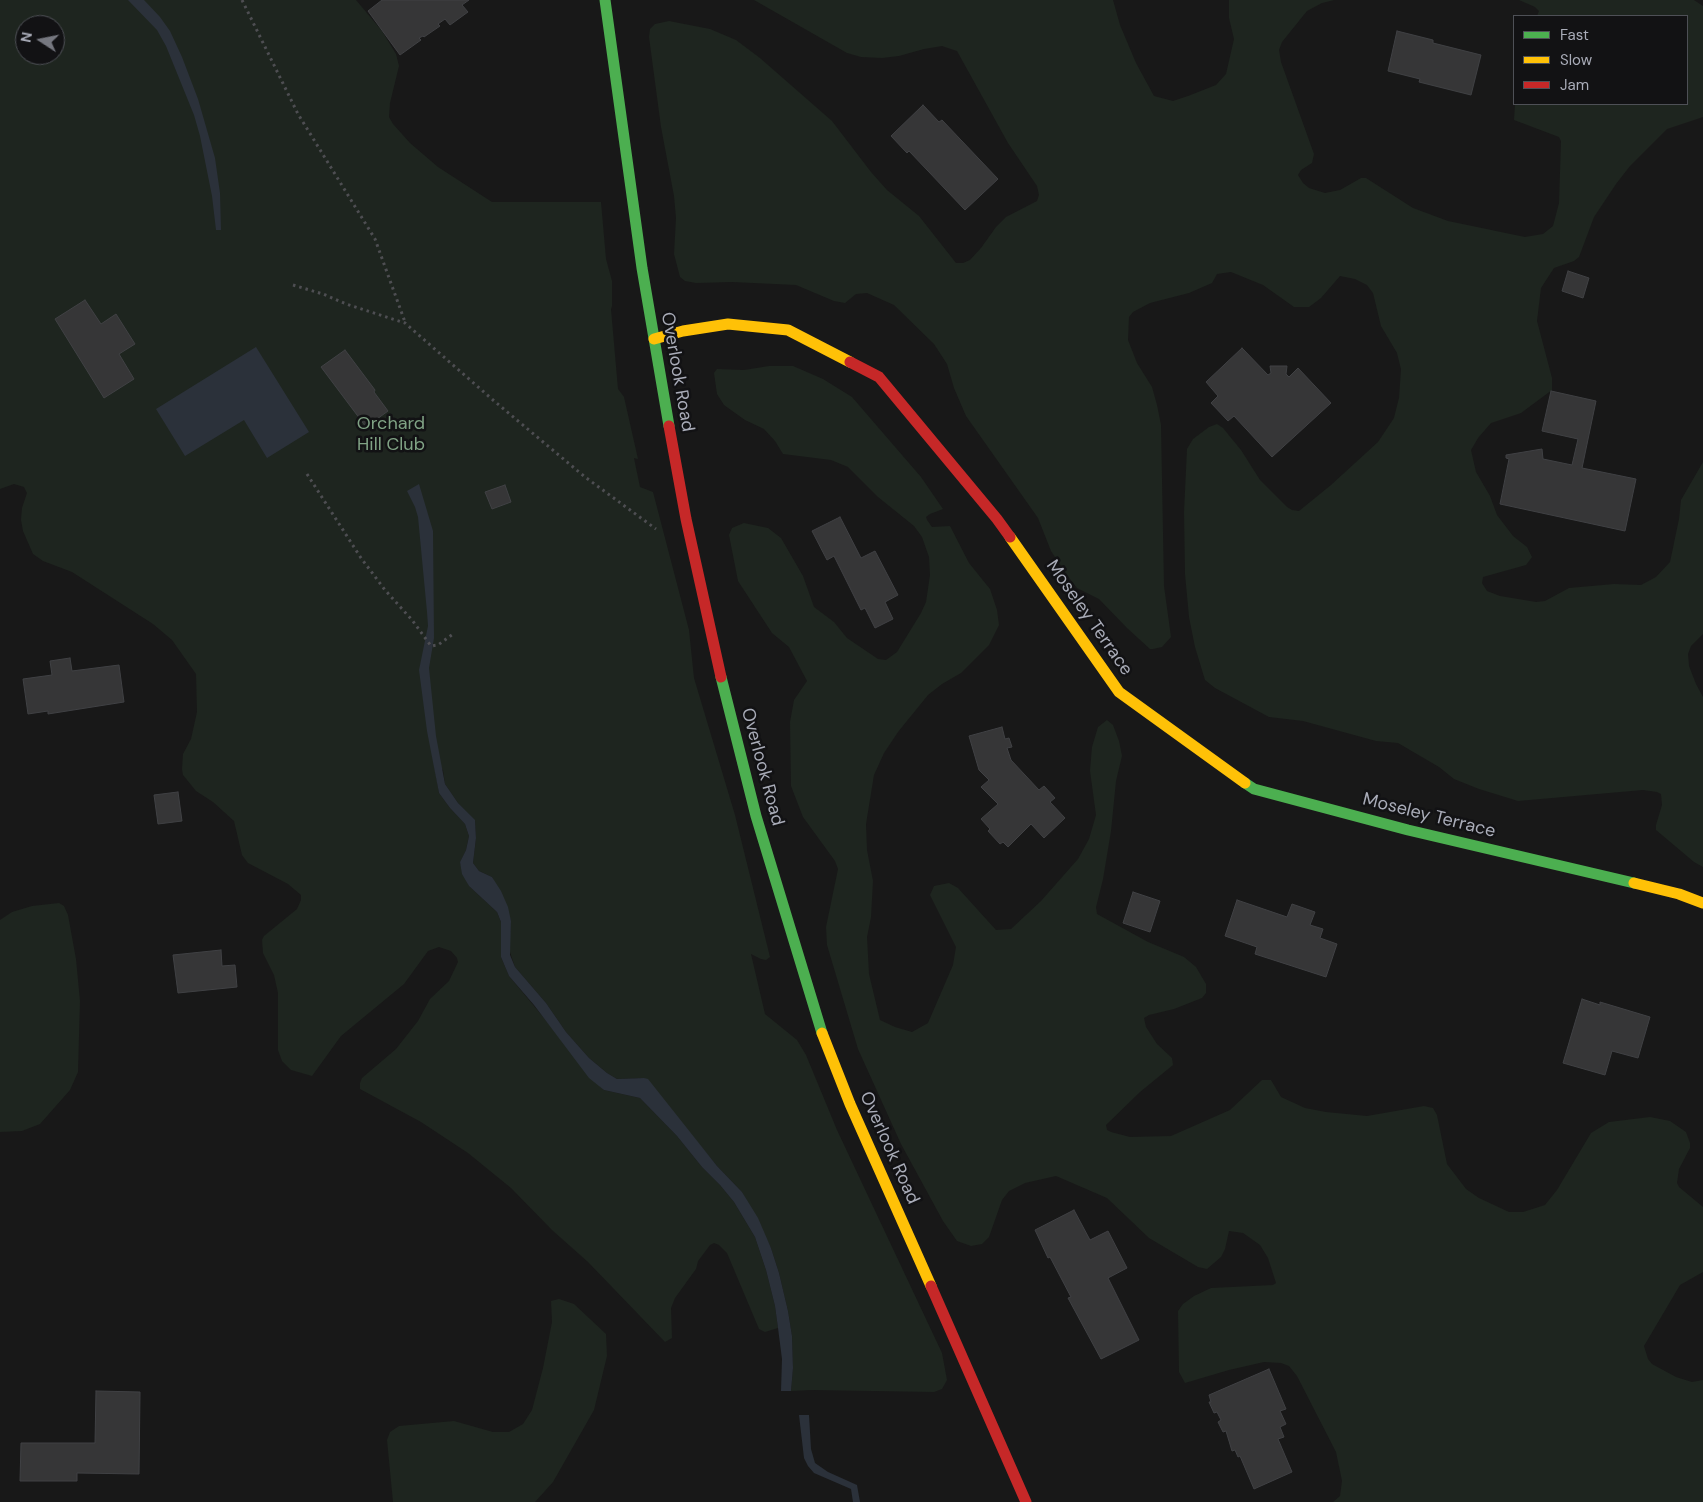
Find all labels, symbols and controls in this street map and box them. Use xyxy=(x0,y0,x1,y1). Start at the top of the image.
north arrow xyxy=(15,15,65,65)
legend xyxy=(1513,15,1688,105)
text: Fast xyxy=(1560,25,1589,45)
text: N xyxy=(16,31,36,44)
text: Slow xyxy=(1560,50,1592,70)
text: Jam xyxy=(1560,75,1589,95)
street label: Overlook Road xyxy=(656,311,698,433)
park label: Orchard Hill Club xyxy=(357,413,425,456)
street label: Moseley Terrace xyxy=(1041,556,1137,680)
street label: Overlook Road xyxy=(736,706,788,828)
street label: Moseley Terrace xyxy=(1360,789,1498,843)
street label: Overlook Road xyxy=(855,1088,923,1208)

